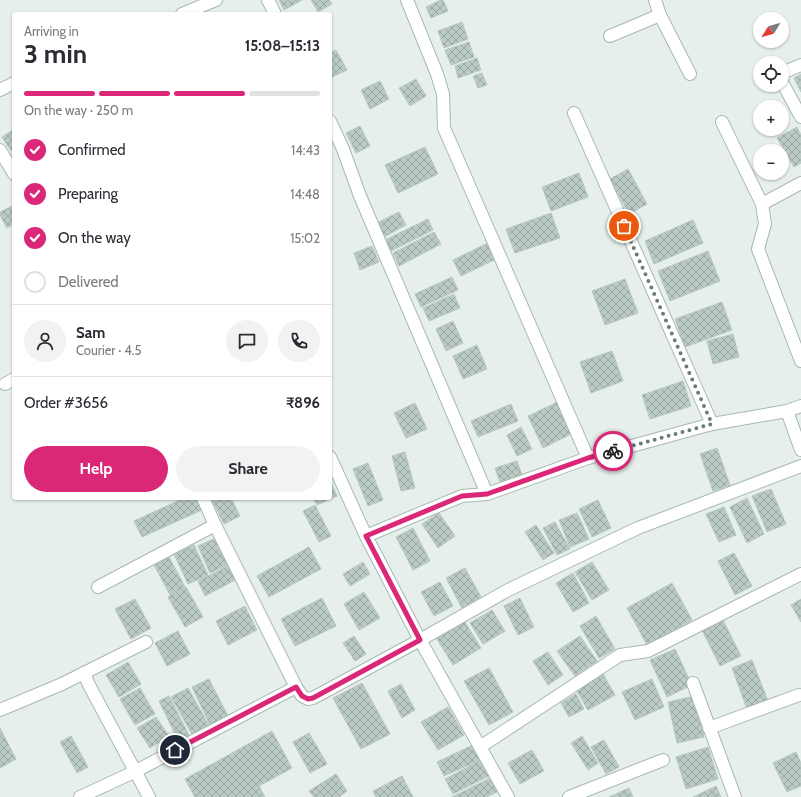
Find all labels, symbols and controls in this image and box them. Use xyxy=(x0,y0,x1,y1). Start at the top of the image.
north arrow xyxy=(753,12,789,48)
map controls xyxy=(753,12,789,180)
text: Arriving in xyxy=(24,23,79,39)
text: 15:08–15:13 xyxy=(245,37,320,55)
text: 3 min xyxy=(24,38,87,70)
button: locate xyxy=(753,56,789,92)
button: + xyxy=(753,100,789,136)
text: On the way · 250 m xyxy=(24,102,133,118)
icon: check xyxy=(24,139,46,161)
text: Confirmed xyxy=(58,141,126,159)
text: 14:43 xyxy=(291,142,320,158)
button: − xyxy=(753,144,789,180)
icon: check xyxy=(24,183,46,205)
text: Preparing xyxy=(58,185,118,203)
text: 14:48 xyxy=(290,186,320,202)
pin xyxy=(607,209,641,243)
icon: bag xyxy=(613,215,635,237)
icon: check xyxy=(24,227,46,249)
text: On the way xyxy=(58,229,131,247)
text: 15:02 xyxy=(290,230,320,246)
text: Delivered xyxy=(58,273,119,291)
button: person xyxy=(24,320,66,362)
button: chat xyxy=(226,320,268,362)
button: phone xyxy=(278,320,320,362)
text: Sam xyxy=(76,324,105,342)
text: Courier · 4.5 xyxy=(76,342,141,358)
text: Order #3656 xyxy=(24,394,108,412)
text: ₹896 xyxy=(286,394,320,412)
courier xyxy=(593,431,633,471)
icon: bike xyxy=(602,440,624,462)
button: Help xyxy=(24,446,168,492)
button: Share xyxy=(176,446,320,492)
pin xyxy=(158,733,192,767)
icon: home xyxy=(164,739,186,761)

